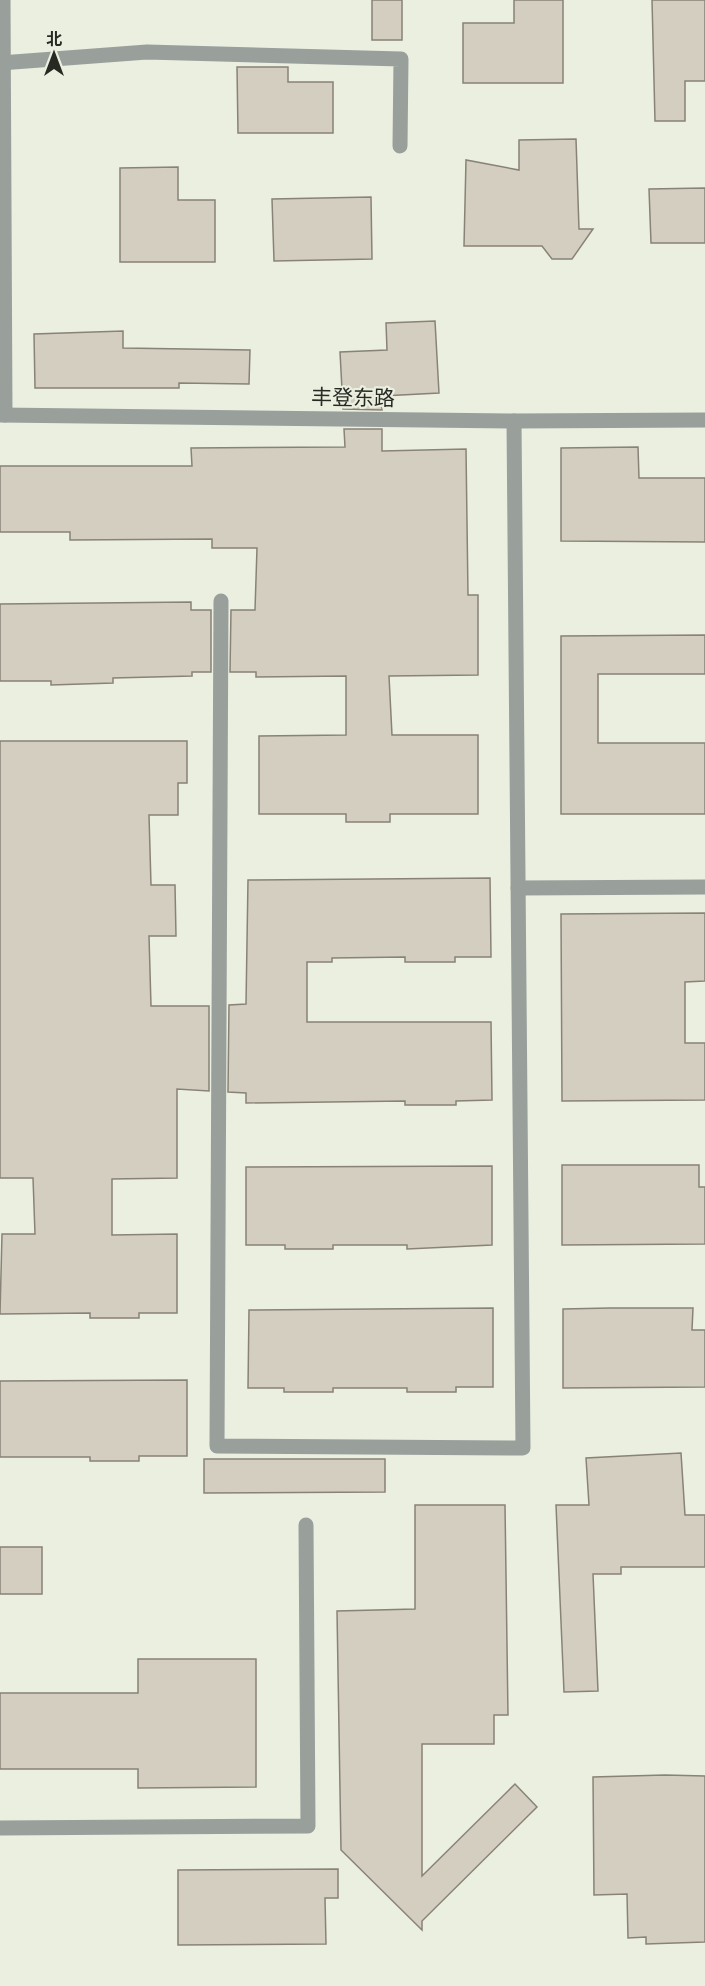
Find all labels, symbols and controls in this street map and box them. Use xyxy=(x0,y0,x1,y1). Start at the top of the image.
north arrow xyxy=(24,24,84,84)
text: 北 xyxy=(46,29,62,51)
street label: 丰登东路 xyxy=(311,382,395,414)

